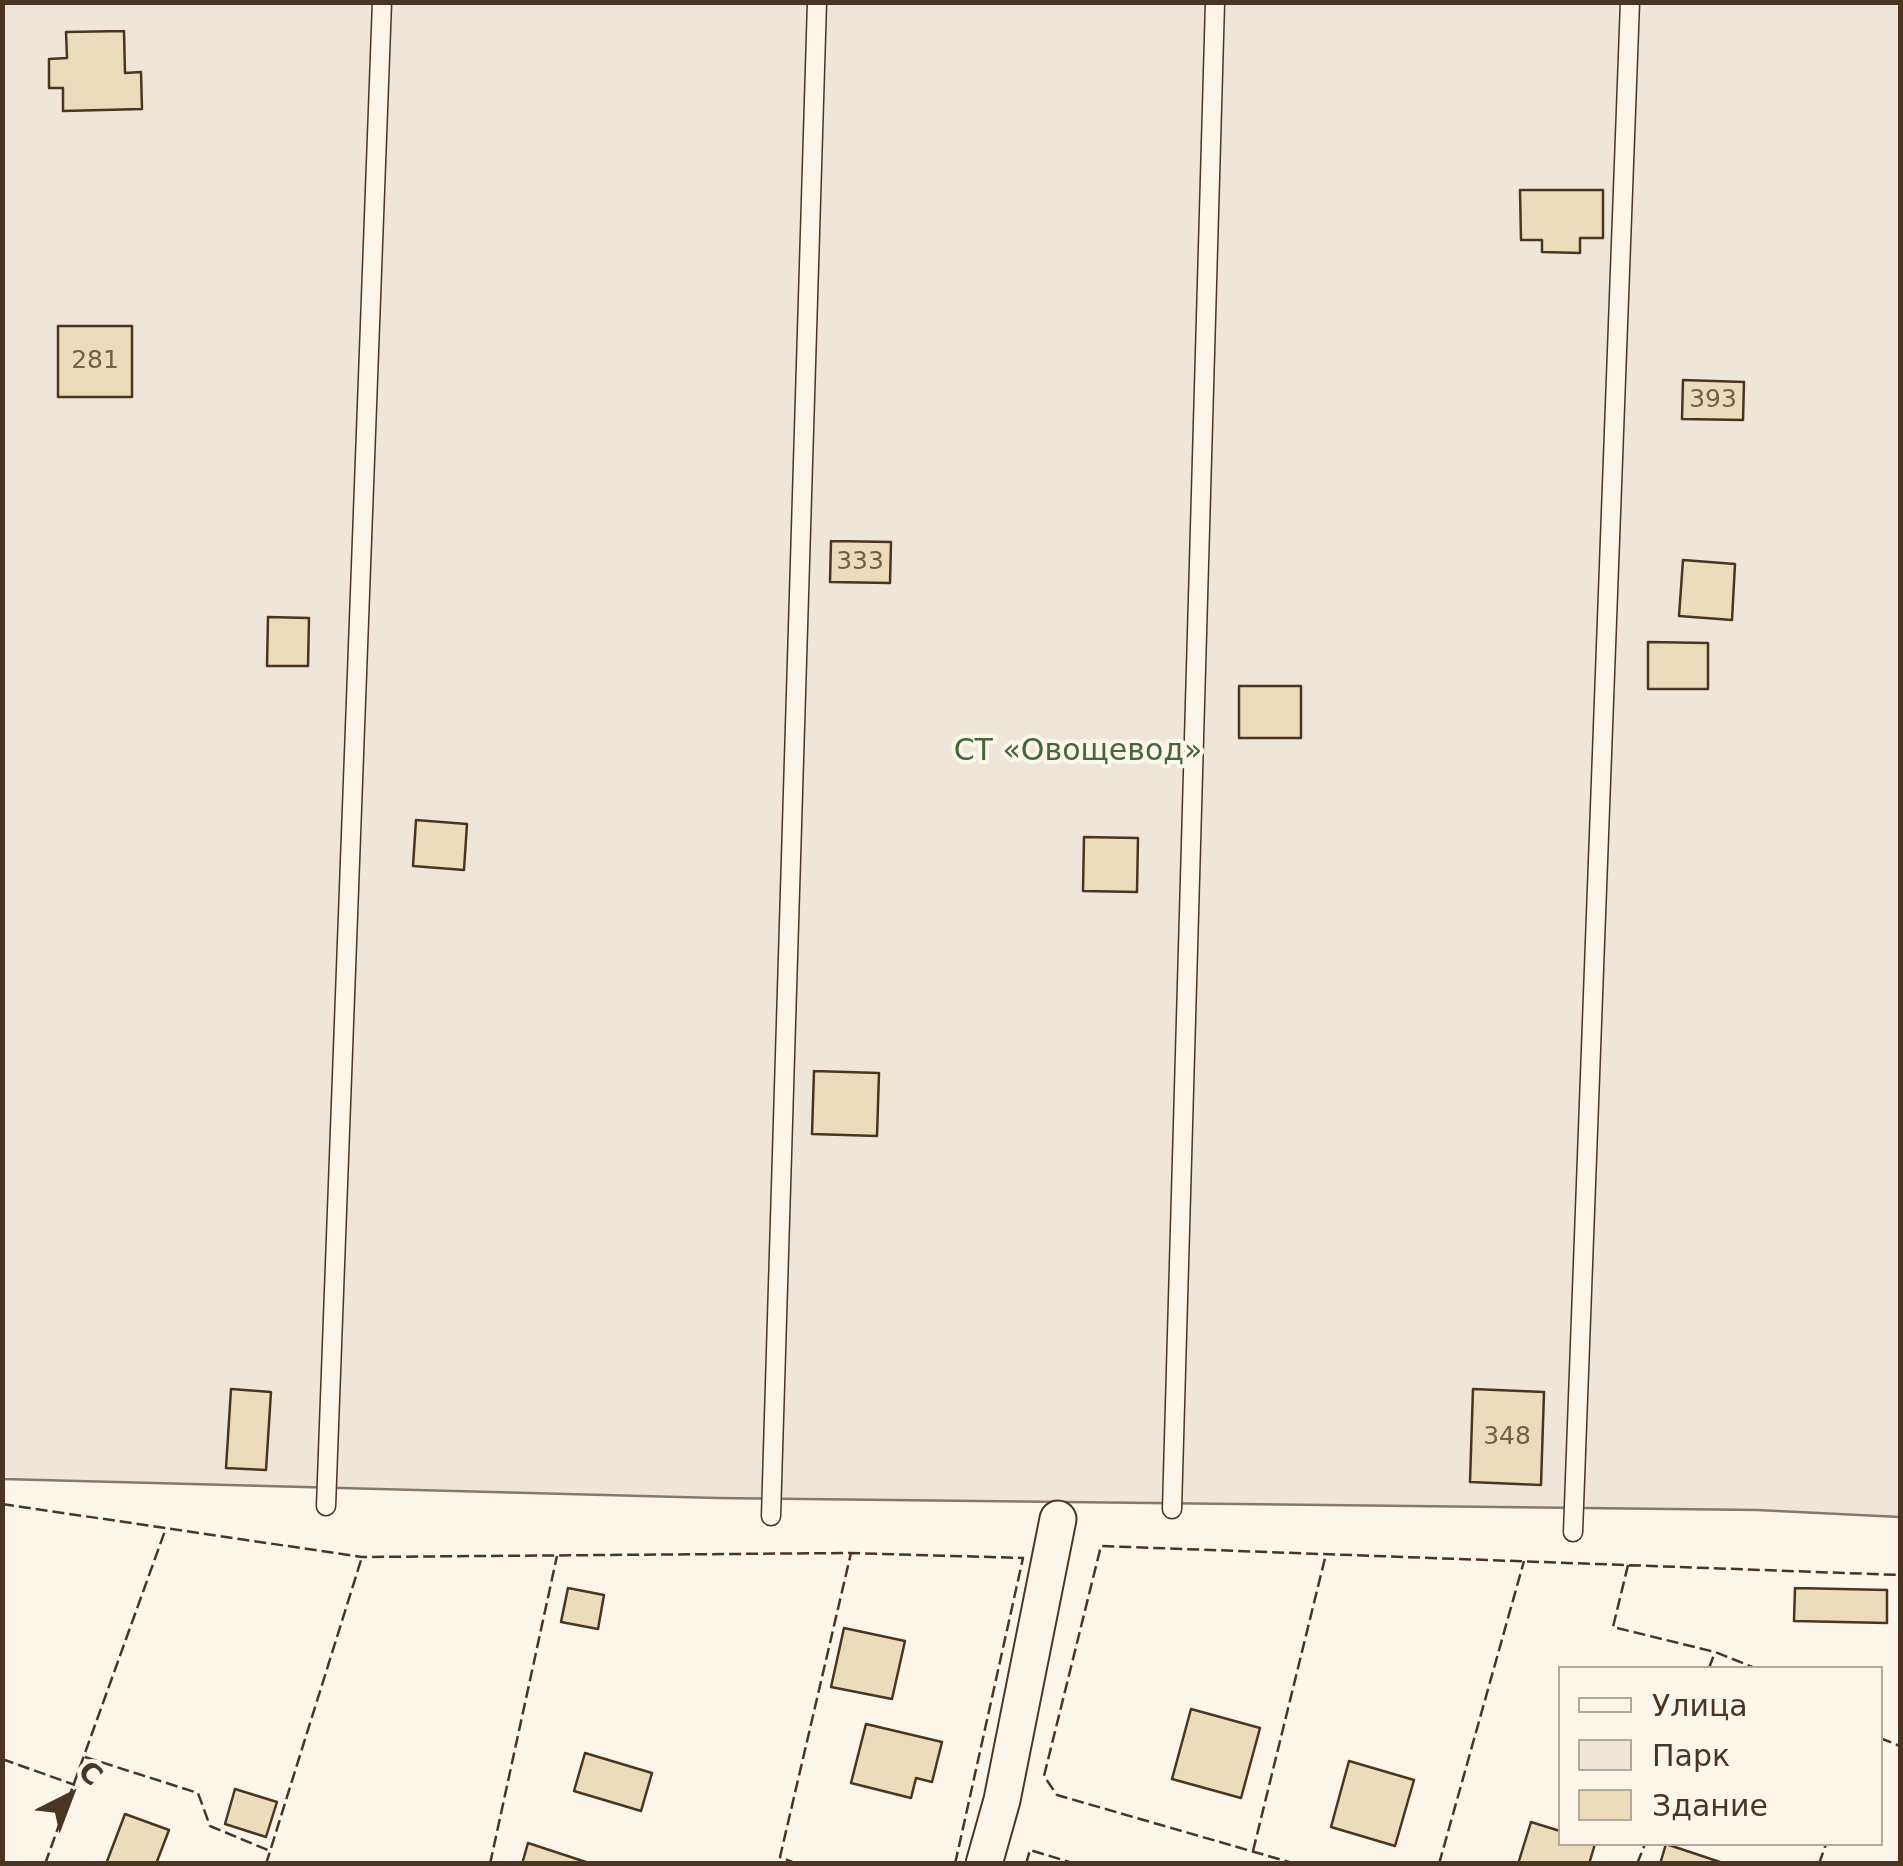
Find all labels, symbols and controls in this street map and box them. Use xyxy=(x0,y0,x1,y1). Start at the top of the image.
house number: 281 xyxy=(71,346,119,376)
house number: 393 xyxy=(1689,385,1737,415)
house number: 333 xyxy=(836,547,884,577)
park label: СТ «Овощевод» xyxy=(954,734,1202,770)
house number: 348 xyxy=(1483,1422,1531,1452)
legend xyxy=(1558,1666,1883,1846)
text: Улица xyxy=(1652,1688,1748,1723)
text: Парк xyxy=(1652,1738,1730,1773)
north arrow xyxy=(20,1746,120,1846)
text: С xyxy=(72,1754,109,1792)
text: Здание xyxy=(1652,1788,1768,1823)

